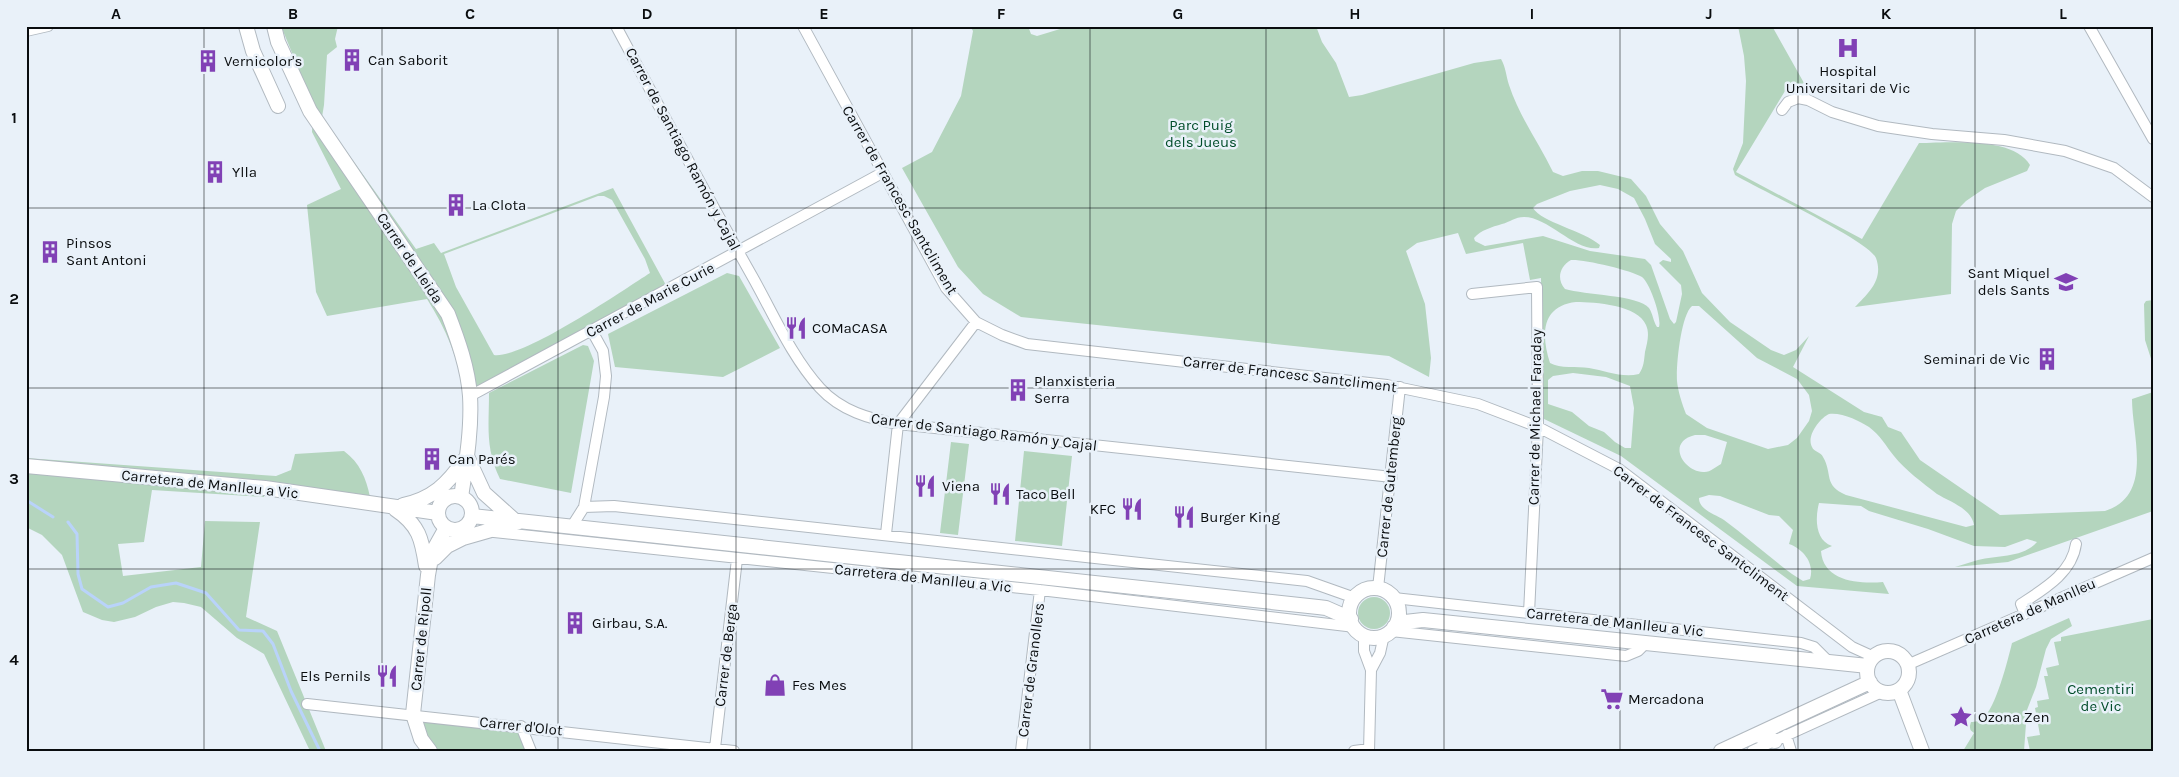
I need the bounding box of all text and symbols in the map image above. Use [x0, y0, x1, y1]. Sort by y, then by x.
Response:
text: A [111, 4, 121, 23]
text: B [288, 4, 298, 23]
text: C [465, 4, 475, 23]
text: D [642, 4, 653, 23]
text: E [819, 4, 829, 23]
text: F [997, 4, 1006, 23]
text: G [1173, 4, 1183, 23]
text: H [1349, 4, 1361, 23]
text: I [1530, 4, 1534, 23]
text: J [1705, 4, 1713, 23]
text: K [1881, 4, 1892, 23]
text: L [2059, 4, 2067, 23]
hospital icon: Hospital Universitari de Vic [1835, 35, 1861, 61]
street label: Carrer de Santiago Ramón y Cajal [622, 44, 744, 254]
building icon: Can Saborit [339, 47, 365, 73]
building icon: Vernicolor's [195, 48, 221, 74]
place label: Can Saborit [368, 51, 448, 69]
place label: Vernicolor's [224, 52, 302, 70]
place label: Hospital Universitari de Vic [1786, 62, 1910, 97]
street label: Carrer de Francesc Santcliment [838, 102, 962, 298]
text: 1 [11, 108, 17, 127]
park label: Parc Puig dels Jueus [1165, 116, 1237, 151]
building icon: Ylla [202, 159, 228, 185]
place label: Ylla [232, 163, 257, 181]
building icon: La Clota [443, 192, 469, 218]
place label: La Clota [472, 196, 526, 214]
street label: Carrer de Lleida [373, 209, 447, 307]
place label: Pinsos Sant Antoni [66, 234, 147, 269]
building icon: Pinsos Sant Antoni [37, 239, 63, 265]
street label: Carrer de Marie Curie [583, 258, 717, 342]
place label: Sant Miquel dels Sants [1967, 264, 2050, 299]
school or university icon: Sant Miquel dels Sants [2053, 269, 2079, 295]
text: 2 [9, 289, 19, 308]
restaurant icon: COMaCASA [783, 315, 809, 341]
place label: COMaCASA [812, 319, 888, 337]
street label: Carrer de Michael Faraday [1524, 329, 1546, 505]
building icon: Seminari de Vic [2034, 346, 2060, 372]
place label: Seminari de Vic [1923, 350, 2030, 368]
street label: Carrer de Francesc Santcliment [1182, 352, 1398, 396]
place label: Planxisteria Serra [1034, 372, 1115, 407]
building icon: Planxisteria Serra [1005, 377, 1031, 403]
street label: Carrer de Santiago Ramón y Cajal [870, 409, 1098, 455]
street label: Carrer de Gutemberg [1373, 415, 1405, 558]
building icon: Can Parés [419, 446, 445, 472]
place label: Can Parés [448, 450, 516, 468]
street label: Carrer de Francesc Santcliment [1610, 461, 1793, 605]
street label: Carretera de Manlleu a Vic [121, 466, 299, 502]
text: 3 [9, 469, 19, 488]
restaurant icon: Viena [912, 473, 938, 499]
place label: Viena [942, 477, 980, 495]
restaurant icon: Taco Bell [987, 481, 1013, 507]
place label: Taco Bell [1016, 485, 1075, 503]
restaurant icon: KFC [1119, 496, 1145, 522]
place label: KFC [1090, 500, 1116, 518]
restaurant icon: Burger King [1171, 504, 1197, 530]
place label: Burger King [1200, 508, 1280, 526]
street label: Carretera de Manlleu a Vic [834, 560, 1012, 596]
street label: Carretera de Manlleu [1962, 574, 2098, 648]
street label: Carrer de Ripoll [407, 586, 435, 692]
street label: Carrer de Berga [711, 602, 741, 708]
street label: Carrer de Granollers [1014, 602, 1048, 738]
street label: Carretera de Manlleu a Vic [1526, 604, 1704, 640]
building icon: Girbau, S.A. [562, 610, 588, 636]
place label: Girbau, S.A. [592, 614, 668, 632]
text: 4 [9, 650, 19, 669]
restaurant icon: Els Pernils [374, 663, 400, 689]
place label: Els Pernils [300, 667, 371, 685]
shop icon: Fes Mes [762, 672, 788, 698]
place label: Fes Mes [792, 676, 847, 694]
park label: Cementiri de Vic [2067, 680, 2135, 715]
supermarket icon: Mercadona [1599, 686, 1625, 712]
place label: Mercadona [1628, 690, 1704, 708]
place icon: Ozona Zen [1948, 704, 1974, 730]
place label: Ozona Zen [1978, 708, 2050, 726]
street label: Carrer d'Olot [478, 713, 564, 739]

